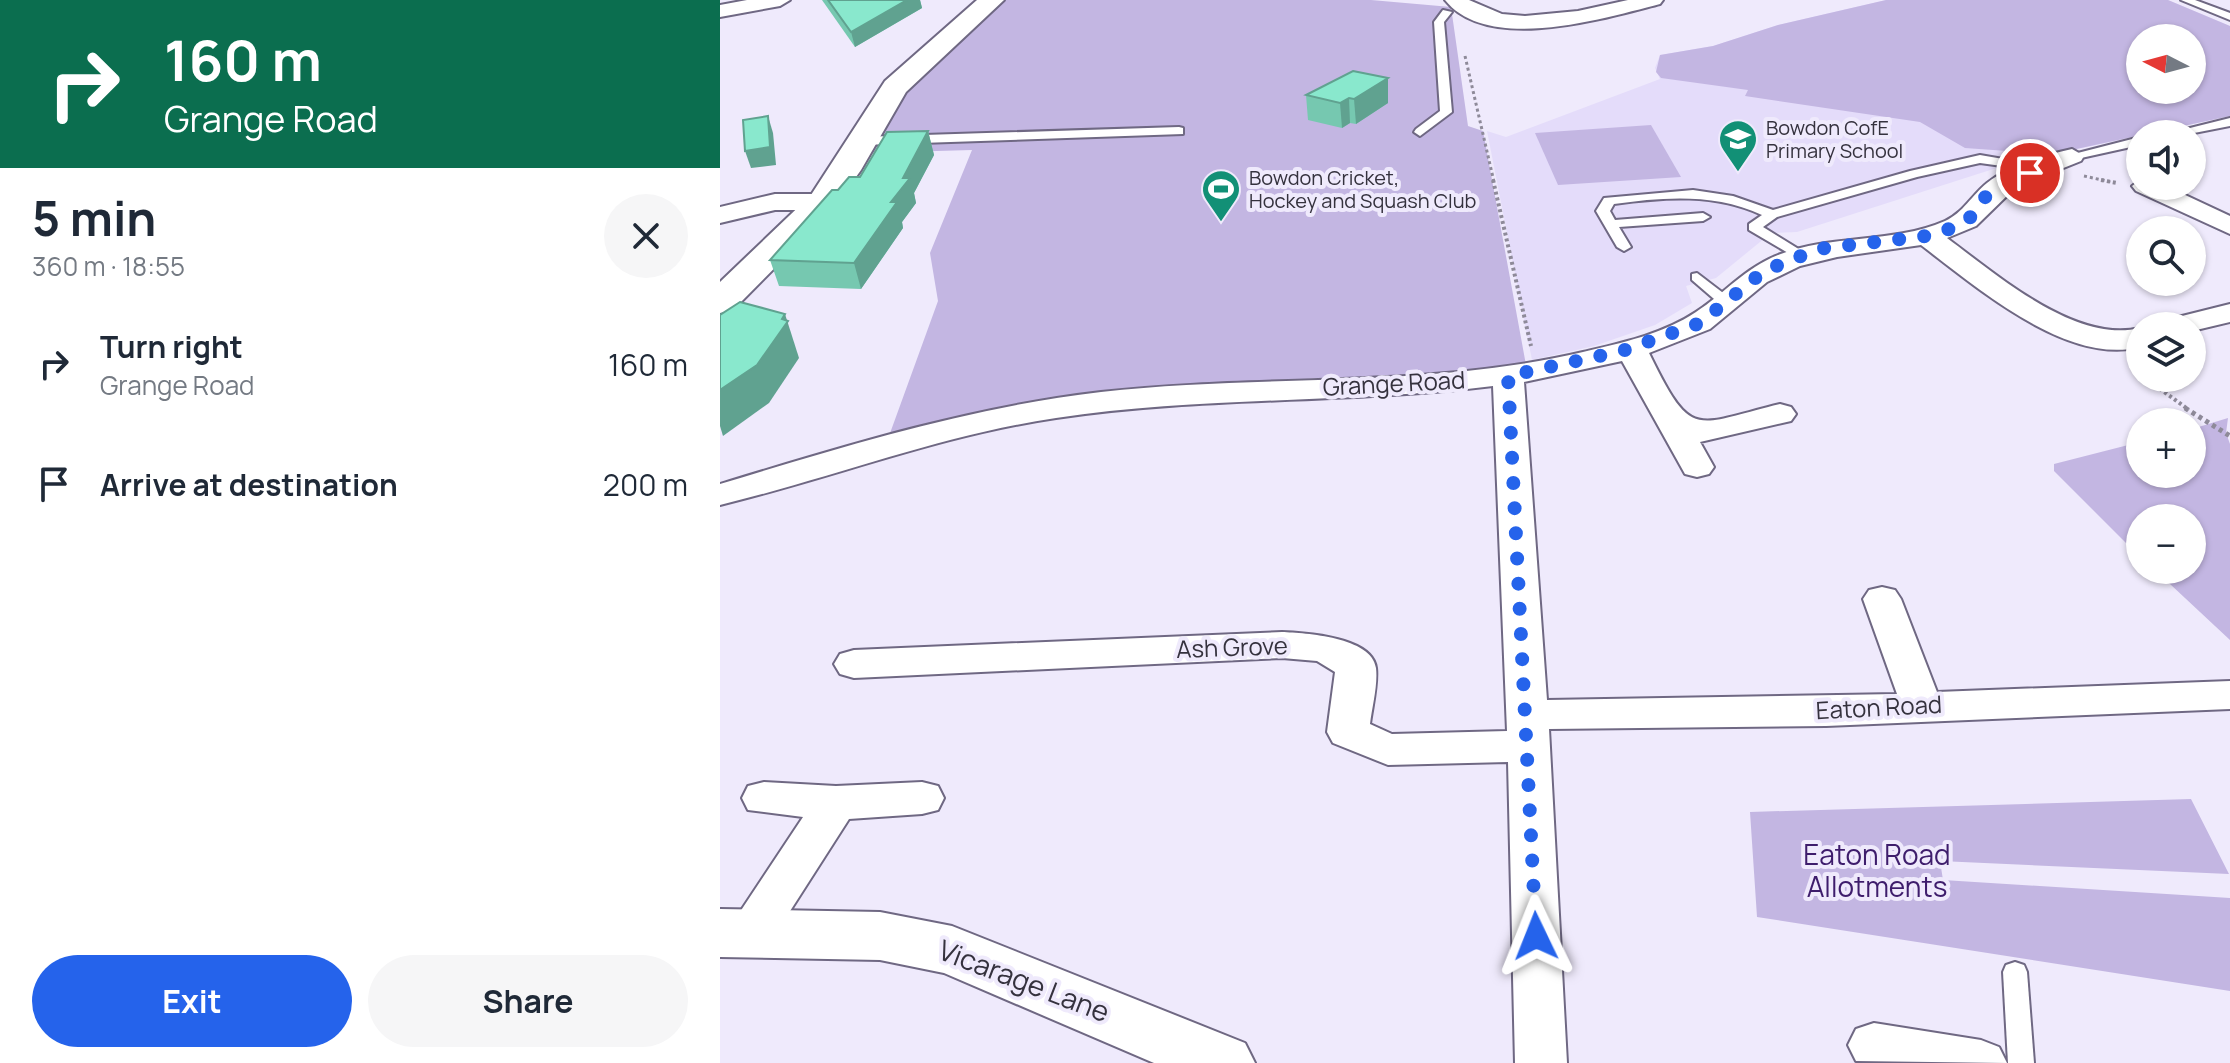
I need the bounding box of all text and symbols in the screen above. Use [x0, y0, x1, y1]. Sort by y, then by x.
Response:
text: 160 m [164, 21, 322, 98]
north arrow [2126, 24, 2206, 104]
map controls [2126, 24, 2206, 584]
icon: right [32, 32, 136, 136]
text: Grange Road [164, 94, 378, 143]
place label: Bowdon CofE Primary School [1766, 114, 1903, 164]
school or university icon: Bowdon CofE Primary School [1717, 118, 1759, 173]
button: sound [2126, 120, 2206, 200]
pin [1996, 139, 2064, 207]
icon: arrive [2008, 151, 2052, 195]
place label: Bowdon Cricket, Hockey and Squash Club [1249, 164, 1477, 214]
sports icon: Bowdon Cricket, Hockey and Squash Club [1200, 168, 1242, 223]
text: 5 min [32, 185, 156, 250]
button: close [604, 194, 688, 278]
button: search [2126, 216, 2206, 296]
text: 360 m · 18:55 [32, 248, 185, 284]
button: layers [2126, 312, 2206, 392]
text: Turn right [100, 326, 243, 367]
icon: right [32, 342, 76, 386]
text: 160 m [608, 344, 688, 385]
street label: Grange Road [1322, 362, 1466, 403]
text: Grange Road [100, 367, 254, 403]
button: + [2126, 408, 2206, 488]
icon: arrive [32, 462, 76, 506]
text: Arrive at destination [100, 464, 398, 505]
text: 200 m [603, 464, 688, 505]
button: − [2126, 504, 2206, 584]
street label: Ash Grove [1176, 628, 1288, 665]
street label: Eaton Road [1815, 687, 1943, 726]
park label: Eaton Road Allotments [1803, 835, 1951, 905]
position arrow [1494, 894, 1578, 978]
street label: Vicarage Lane [933, 930, 1115, 1030]
button: Exit [32, 955, 352, 1047]
button: Share [368, 955, 688, 1047]

